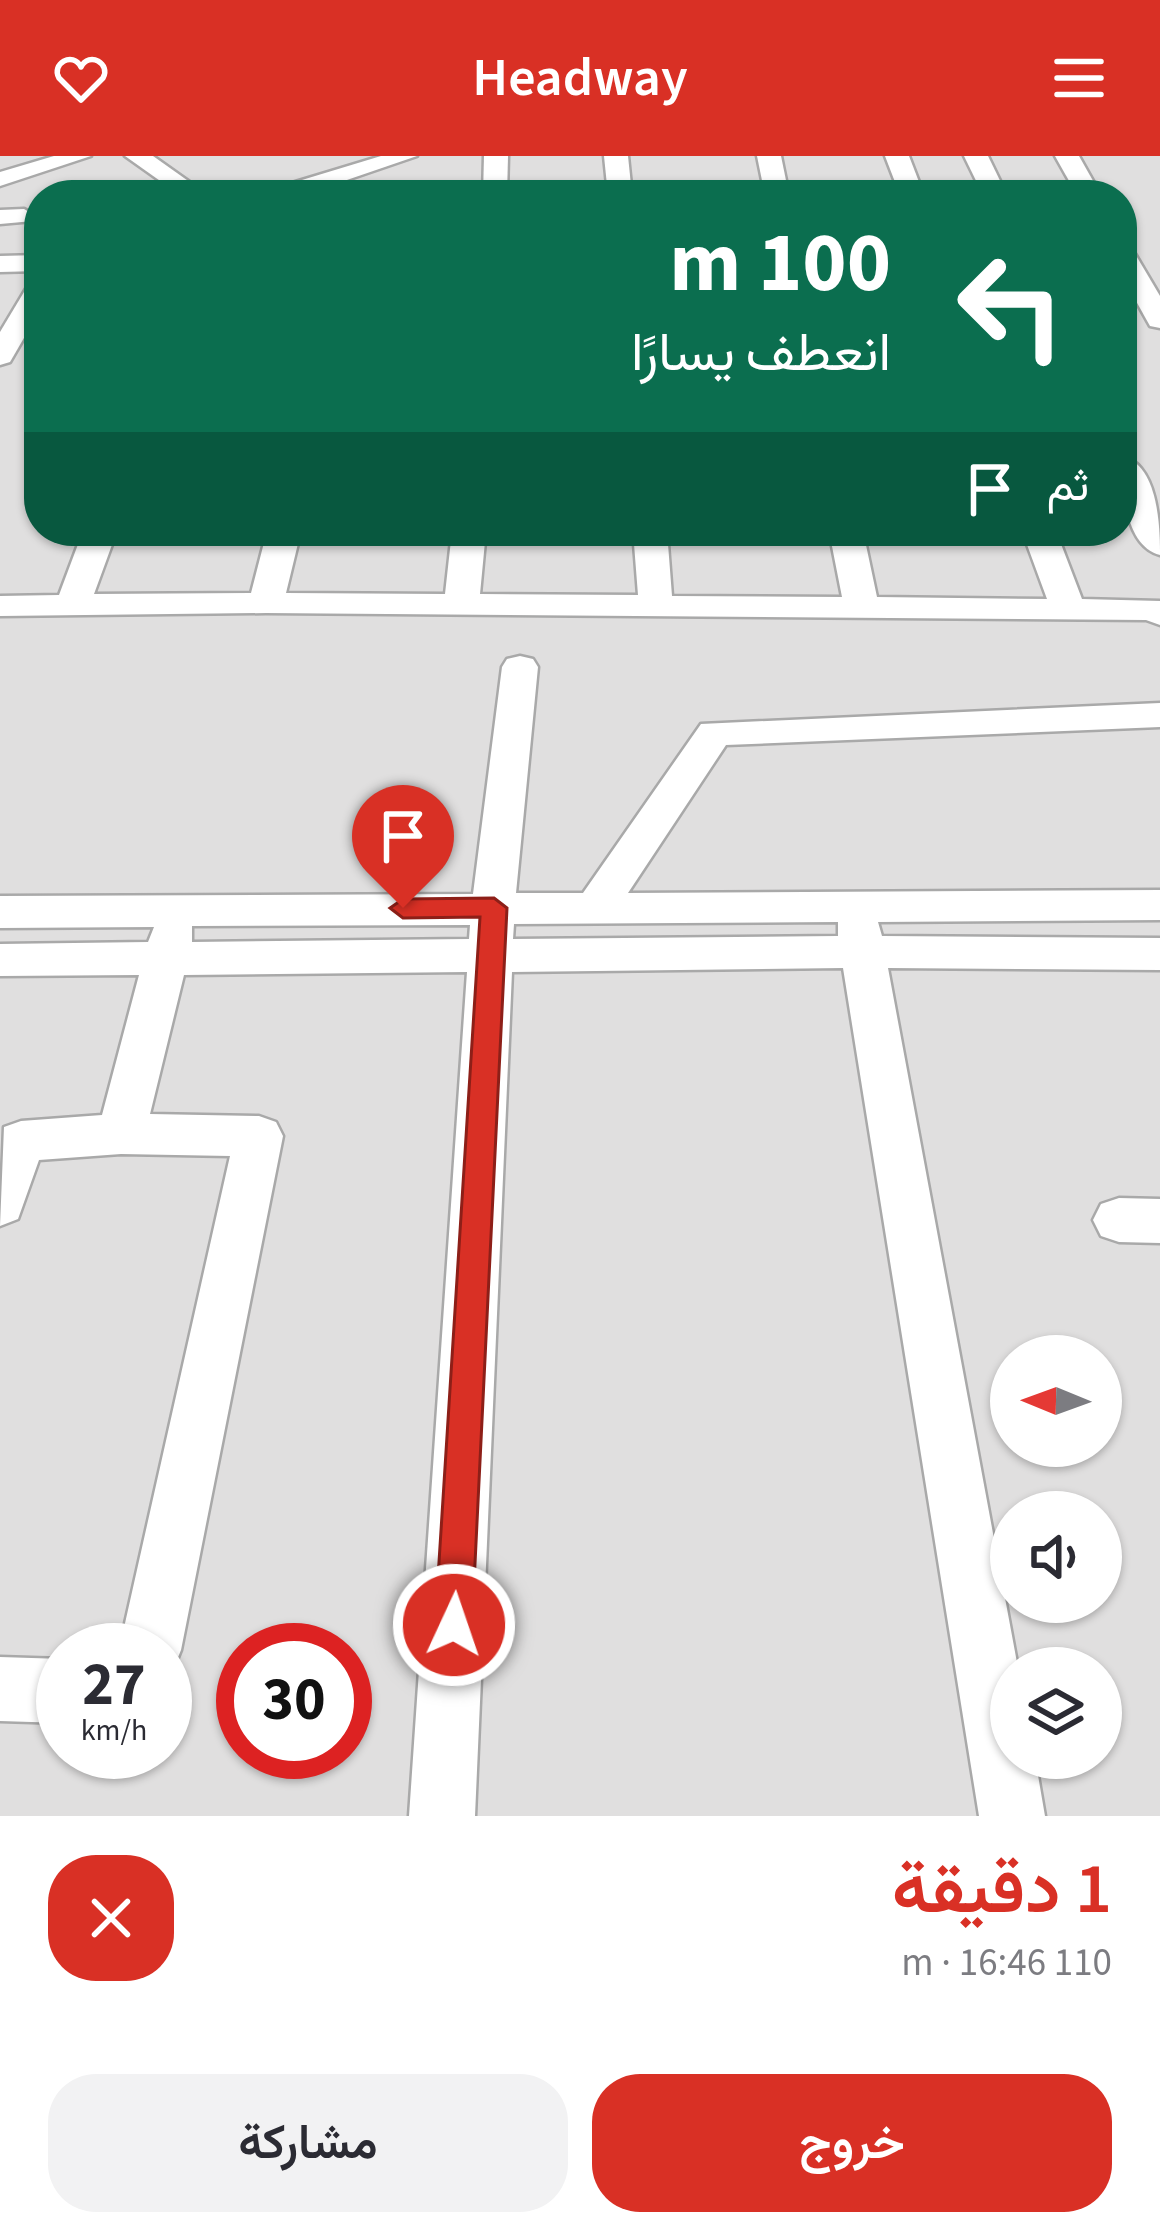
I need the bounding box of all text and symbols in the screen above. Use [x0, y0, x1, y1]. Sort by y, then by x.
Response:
text: Headway [472, 40, 688, 117]
icon: heart [48, 45, 114, 111]
icon: menu [1046, 45, 1112, 111]
text: 100 m [669, 204, 891, 324]
icon: left [933, 228, 1089, 384]
text: انعطف يسارًا [631, 315, 891, 392]
text: ثم [1047, 454, 1089, 518]
icon: arrive [957, 456, 1023, 522]
pin [352, 785, 454, 908]
icon: arrive [370, 803, 436, 869]
north arrow [990, 1335, 1122, 1467]
map controls [990, 1335, 1122, 1779]
button: sound [990, 1491, 1122, 1623]
position arrow [391, 1562, 517, 1688]
speed limit sign: 30 [216, 1623, 372, 1779]
text: 27 [82, 1643, 146, 1728]
button: layers [990, 1647, 1122, 1779]
text: km/h [81, 1709, 147, 1752]
text: 1 دقيقة [892, 1838, 1112, 1941]
button: close [48, 1855, 174, 1981]
text: 110 m · 16:46 [901, 1935, 1112, 1991]
button: مشاركة [48, 2074, 568, 2212]
button: خروج [592, 2074, 1112, 2212]

